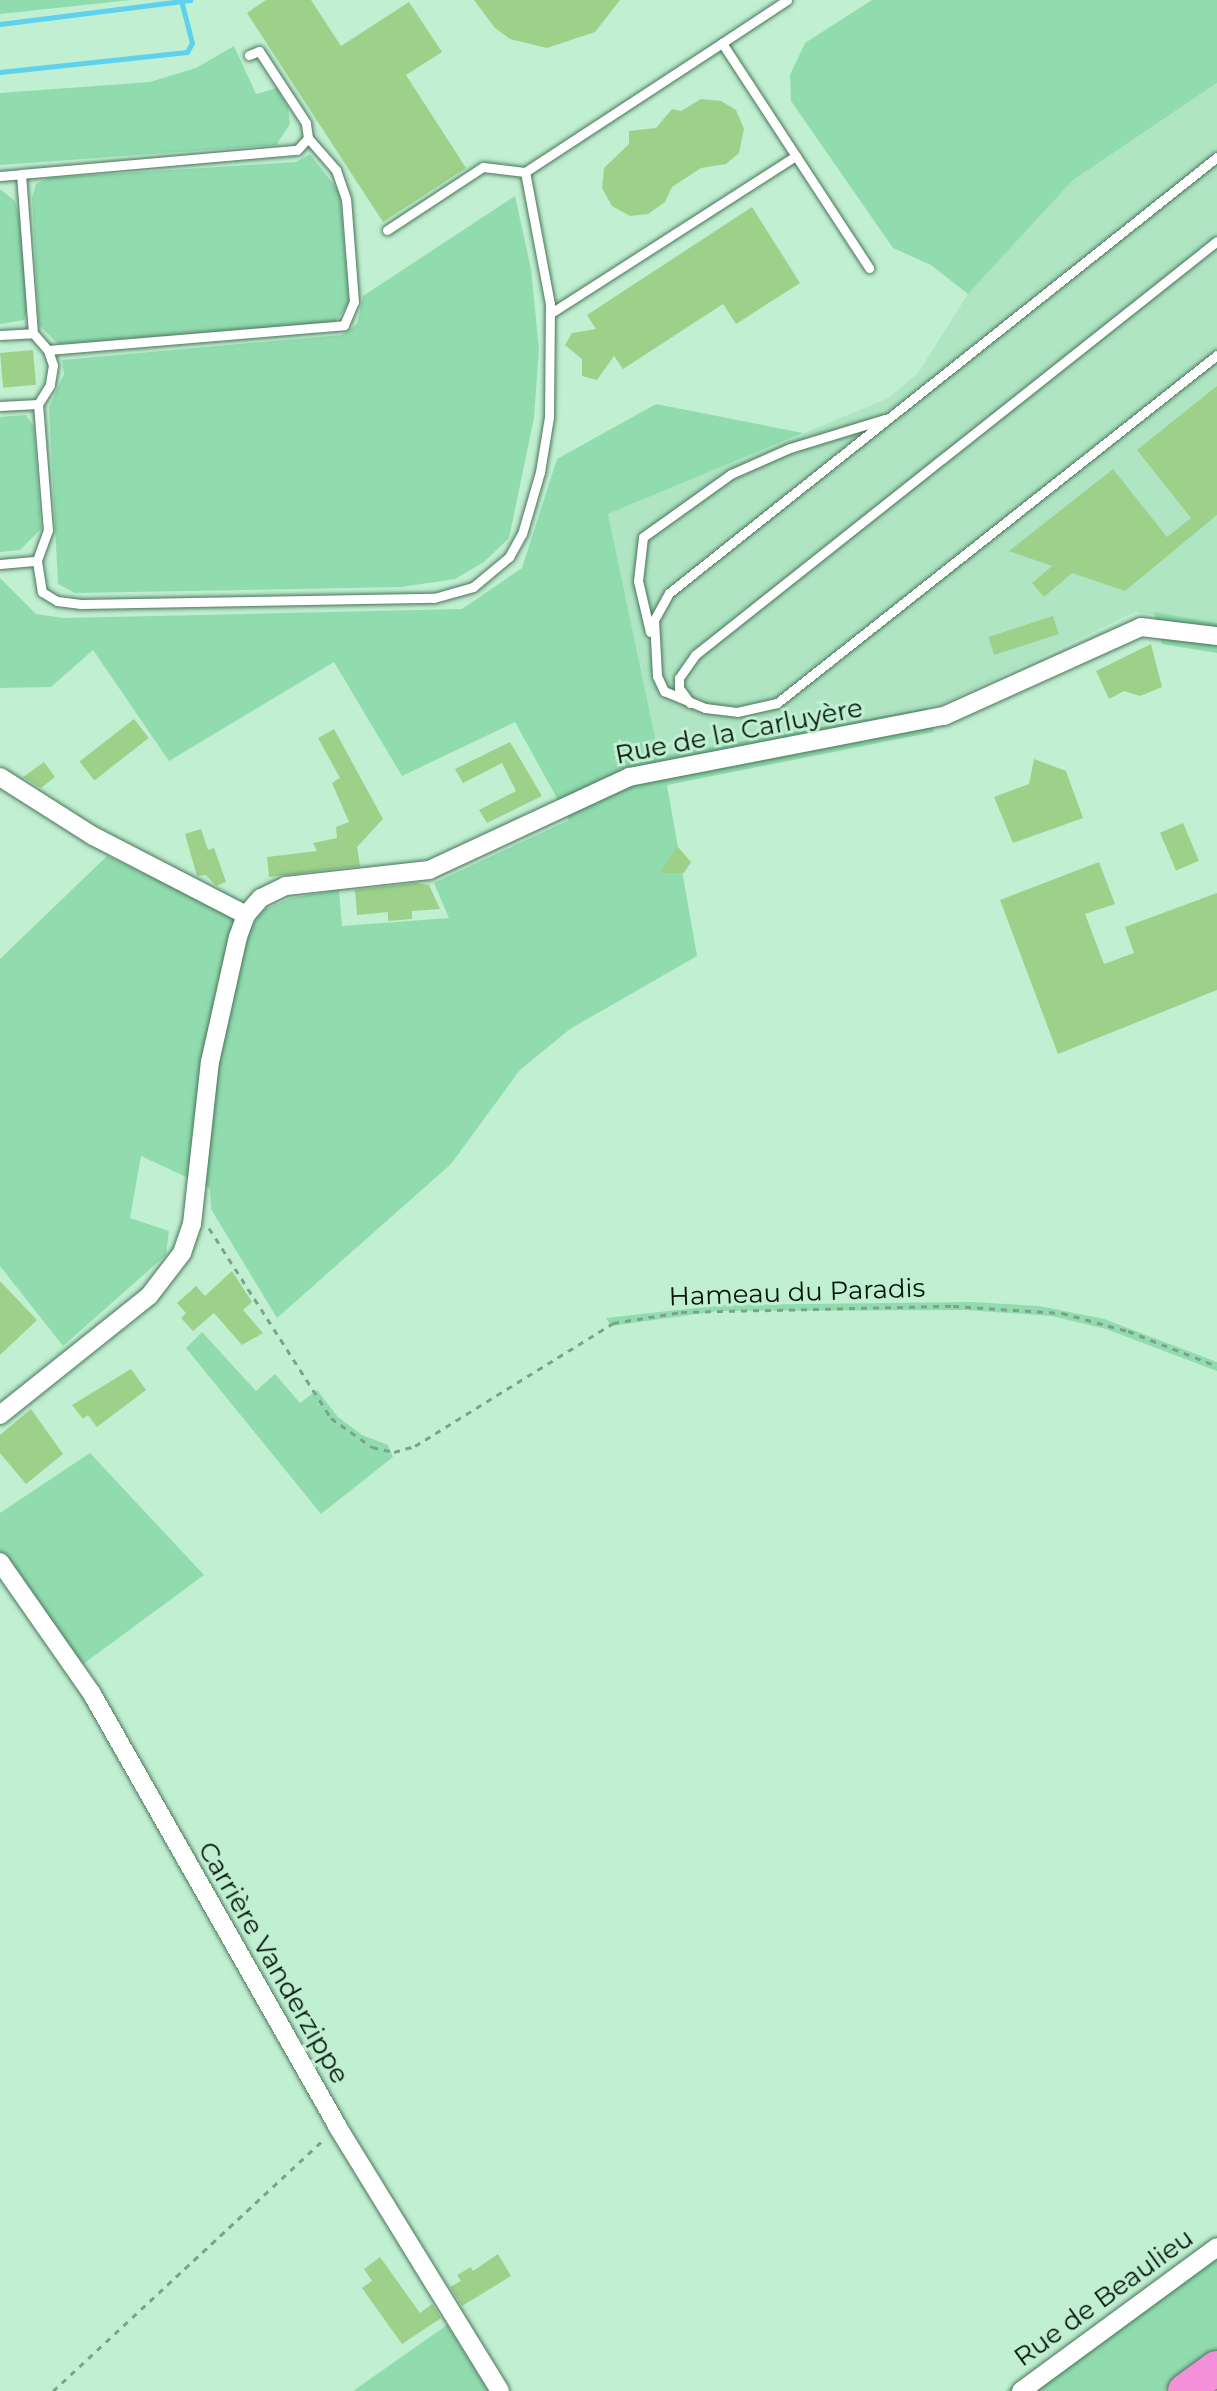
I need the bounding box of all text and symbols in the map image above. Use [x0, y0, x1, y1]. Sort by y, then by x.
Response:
street label: Rue de la Carluyère [613, 693, 865, 771]
street label: Hameau du Paradis [668, 1273, 926, 1313]
street label: Carrière Vanderzippe [191, 1837, 355, 2089]
street label: Rue de Beaulieu [1008, 2223, 1200, 2373]

